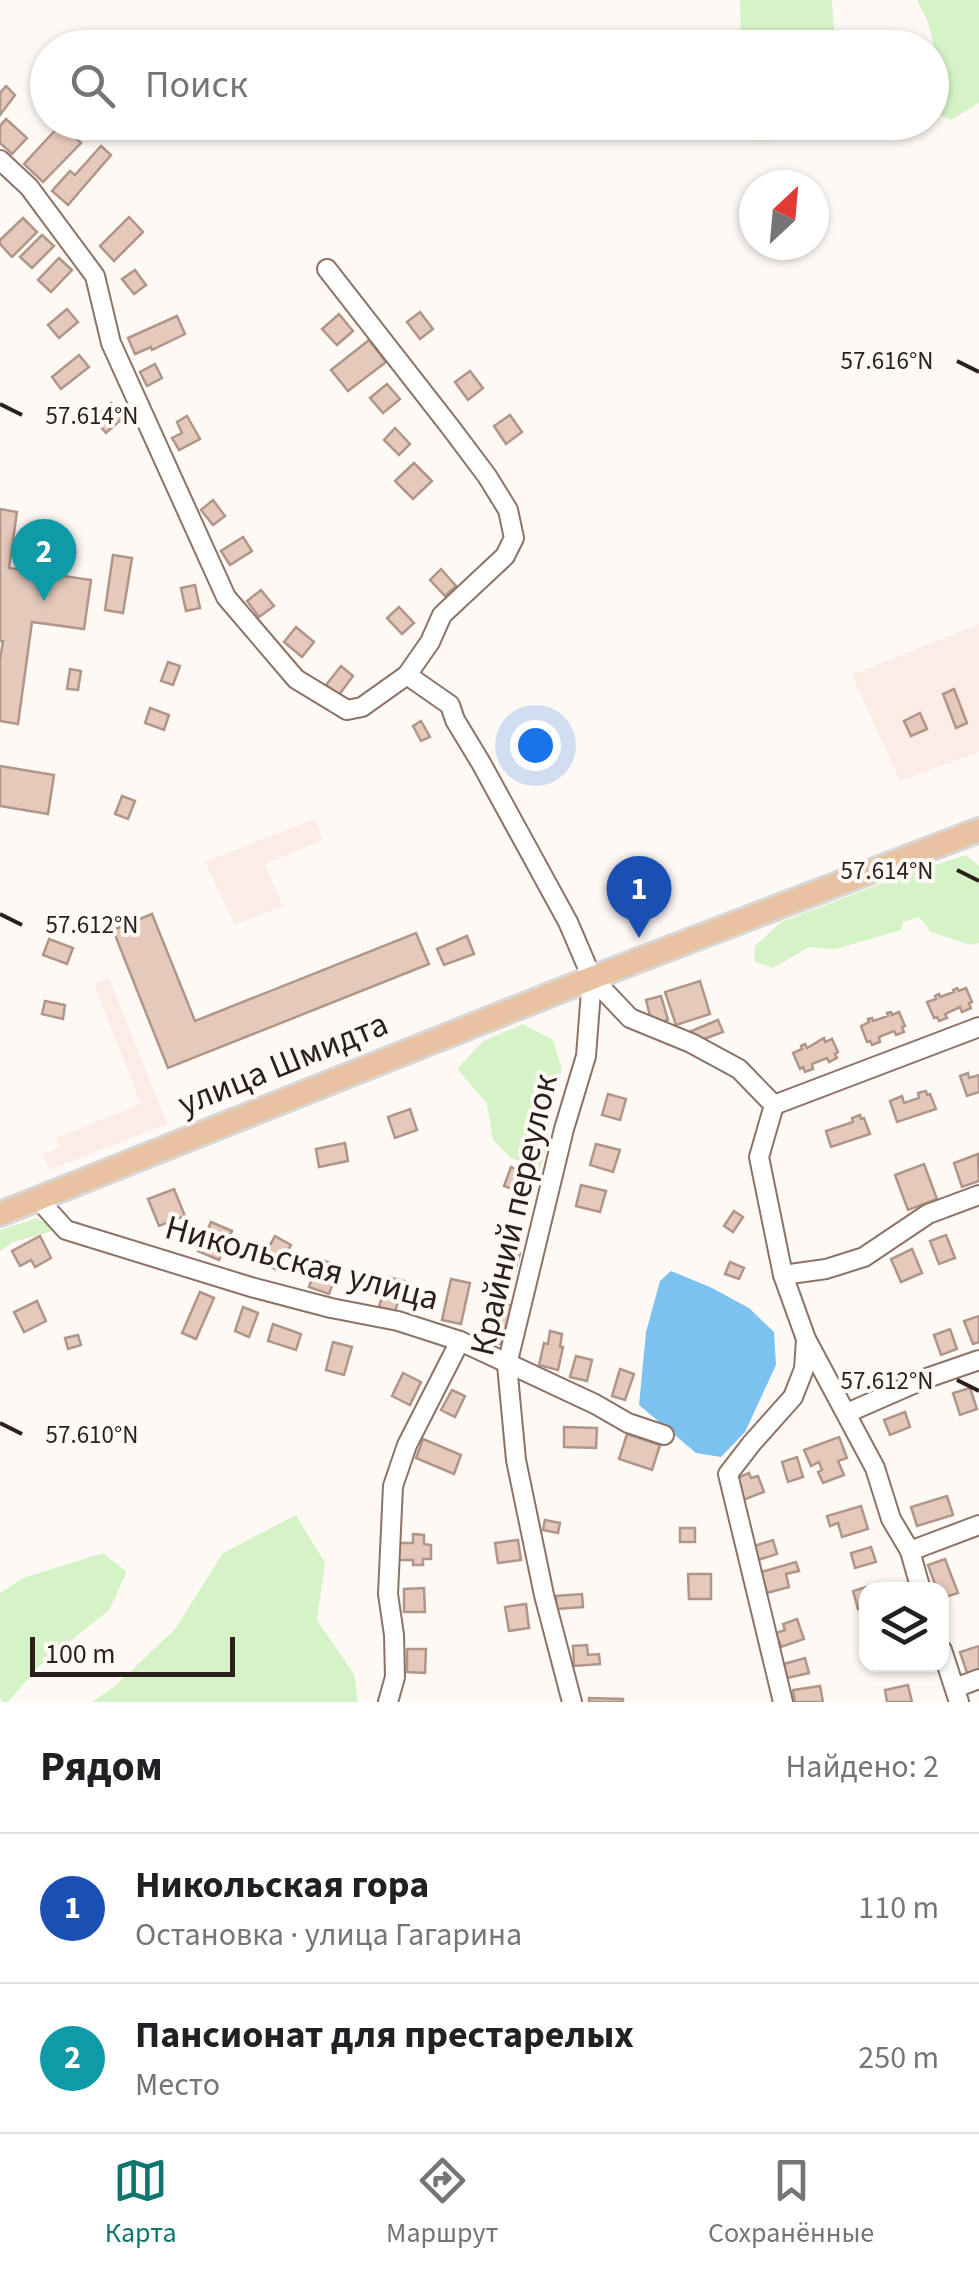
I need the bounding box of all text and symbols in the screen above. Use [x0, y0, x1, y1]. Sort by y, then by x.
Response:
search box [30, 30, 949, 140]
icon: search [65, 58, 120, 113]
text: Поиск [145, 58, 248, 112]
north arrow [739, 170, 829, 260]
text: 57.616°N [841, 343, 933, 379]
text: 57.614°N [46, 398, 138, 434]
pin: 2 [12, 518, 76, 601]
your location [510, 720, 561, 771]
text: 57.614°N [841, 853, 933, 889]
pin: 1 [606, 856, 672, 938]
text: 57.612°N [46, 907, 138, 943]
street label: улица Шмидта [170, 999, 396, 1129]
street label: Крайний переулок [457, 1069, 571, 1361]
street label: Никольская улица [160, 1202, 444, 1324]
text: 57.612°N [841, 1363, 933, 1399]
text: 57.610°N [46, 1417, 138, 1453]
map controls [859, 1582, 949, 1672]
button: layers [859, 1582, 949, 1672]
scale bar [30, 1632, 235, 1676]
text: 100 m [45, 1634, 116, 1674]
text: Рядом [40, 1737, 163, 1797]
text: Найдено: 2 [785, 1744, 939, 1790]
text: Никольская гора [135, 1858, 429, 1912]
text: 1 [64, 1885, 81, 1931]
text: 110 m [858, 1885, 939, 1931]
text: Остановка · улица Гагарина [135, 1912, 522, 1958]
text: Пансионат для престарелых [135, 2008, 634, 2062]
text: 2 [64, 2035, 81, 2081]
text: 250 m [858, 2035, 939, 2081]
text: Место [135, 2062, 220, 2108]
tab: Карта [105, 2153, 177, 2253]
tab: Маршрут [386, 2153, 498, 2253]
tab: Сохранённые [708, 2153, 874, 2253]

